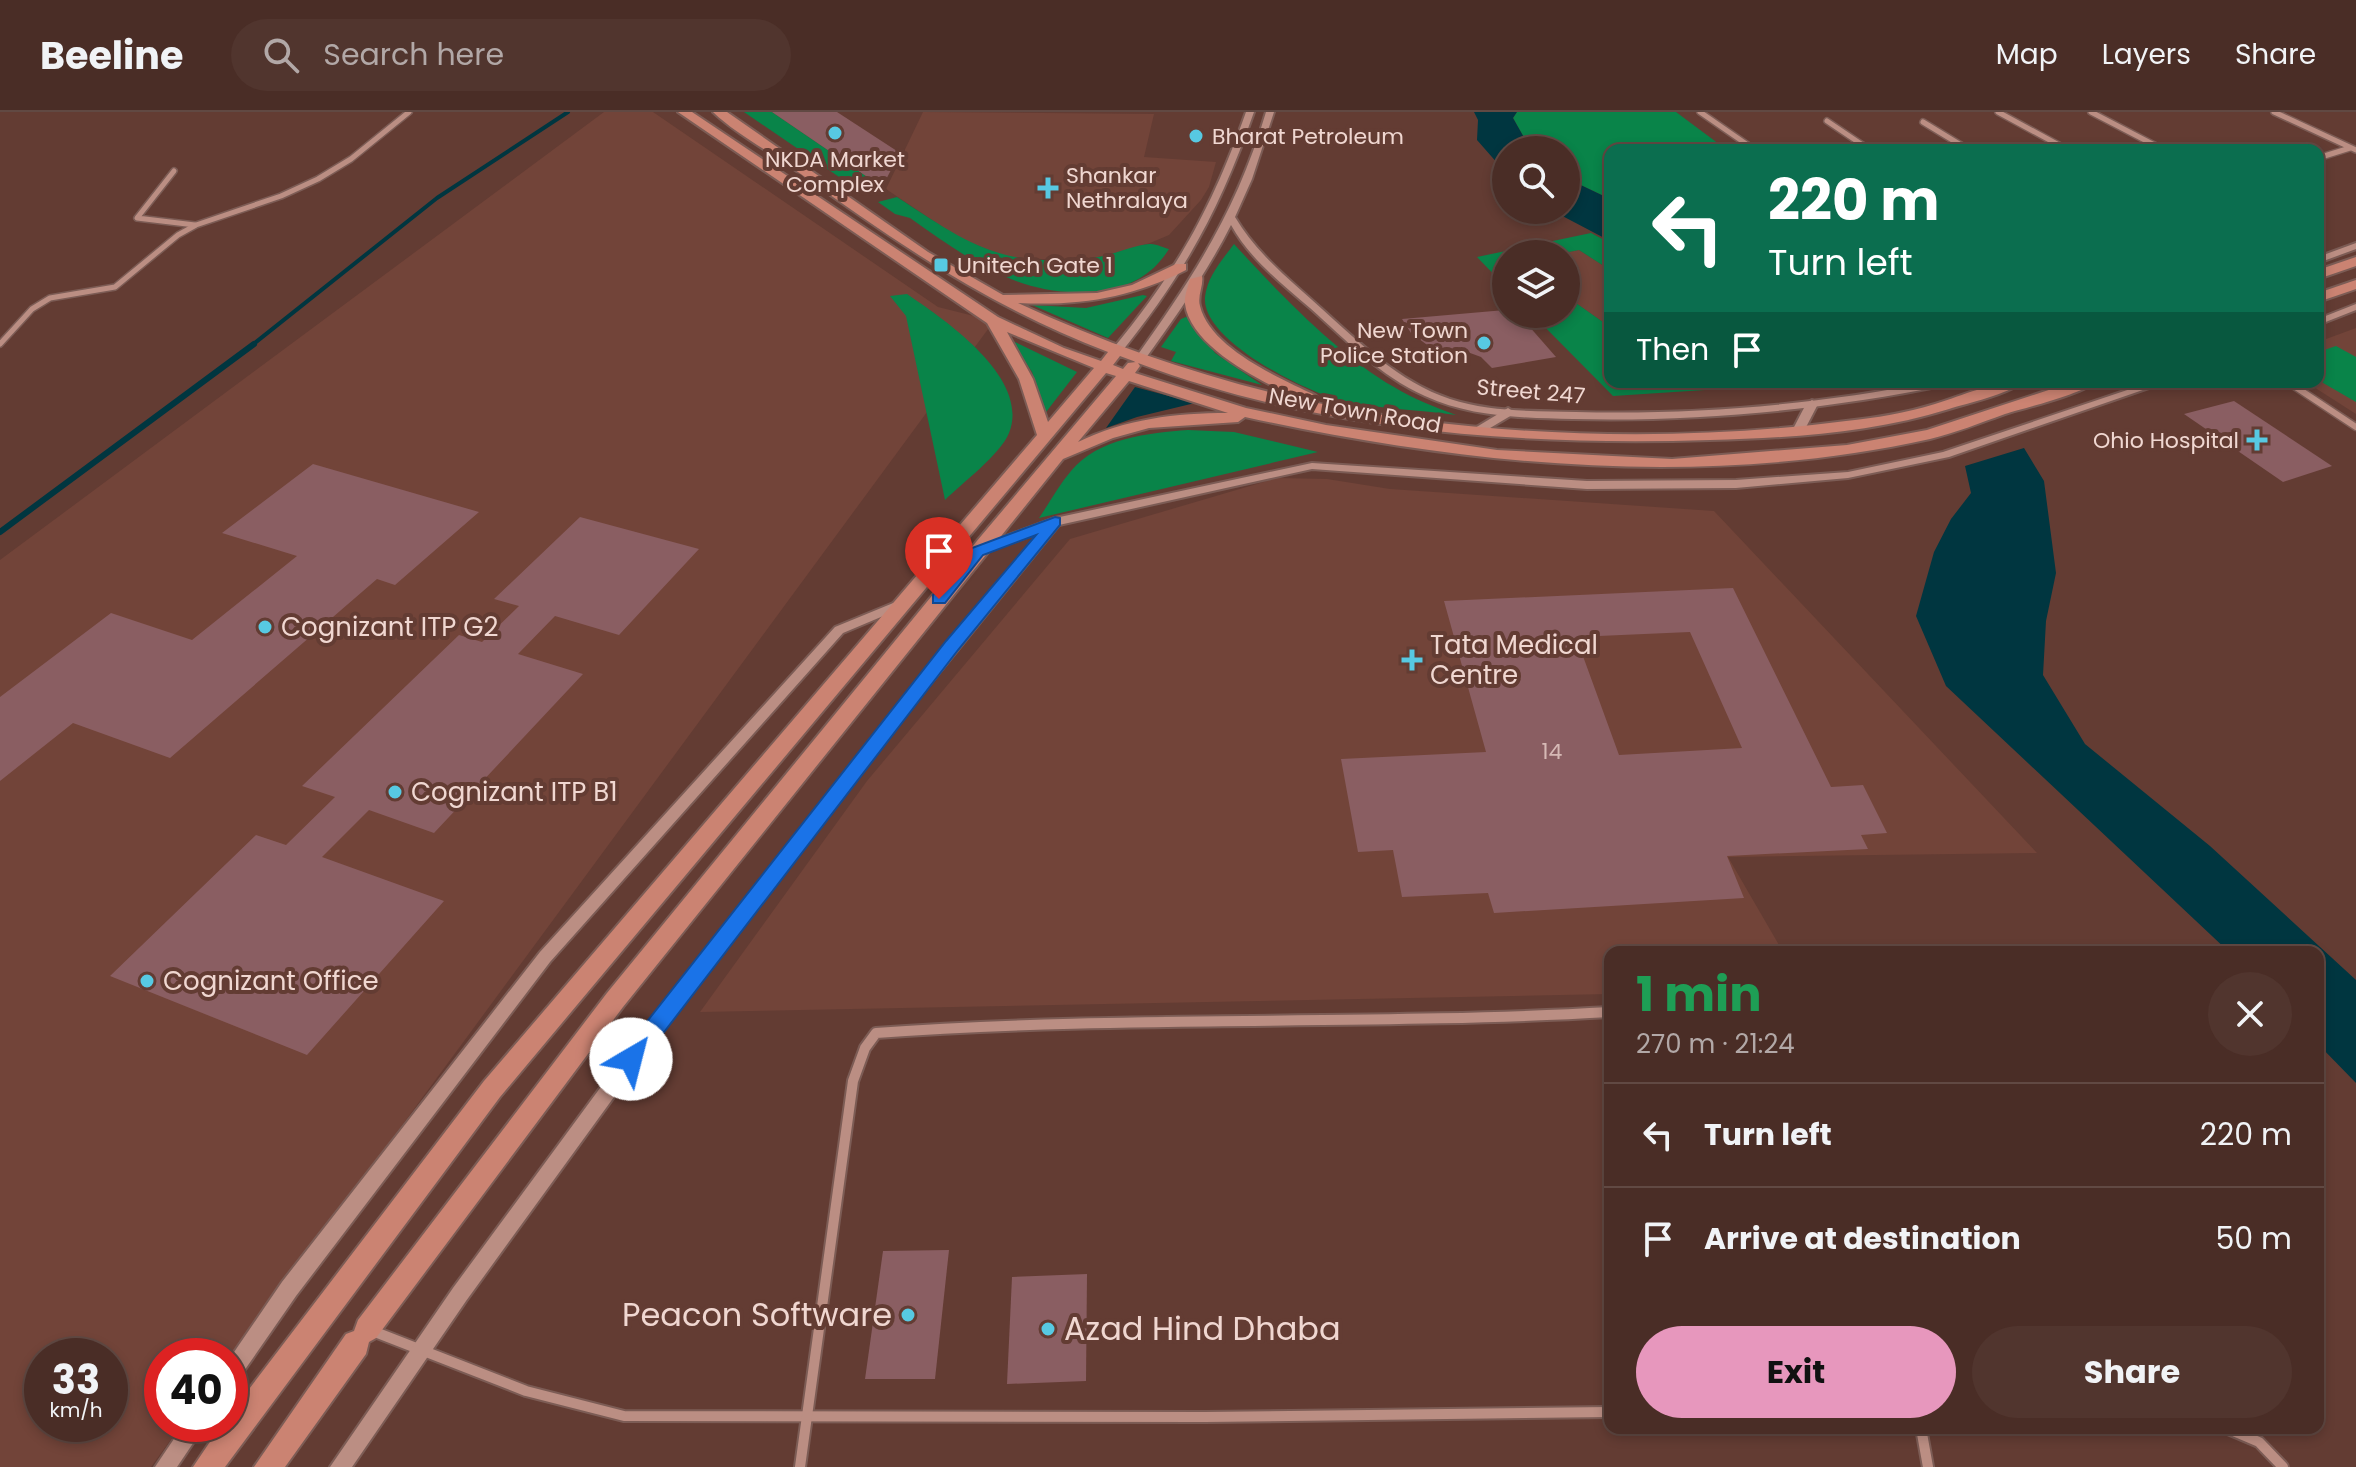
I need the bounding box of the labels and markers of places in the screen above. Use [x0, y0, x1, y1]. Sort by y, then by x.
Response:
place label: Bharat Petroleum [1212, 121, 1404, 152]
marker: NKDA Market Complex [826, 124, 844, 142]
marker: Bharat Petroleum [1187, 127, 1205, 145]
place label: NKDA Market Complex [765, 144, 905, 200]
place label: Shankar Nethralaya [1066, 160, 1188, 216]
marker: Shankar Nethralaya [1037, 177, 1059, 199]
place label: Unitech Gate 1 [957, 250, 1113, 281]
marker: Unitech Gate 1 [932, 256, 950, 274]
place label: New Town Police Station [1320, 315, 1468, 371]
marker: New Town Police Station [1475, 334, 1493, 352]
place label: Ohio Hospital [2093, 425, 2239, 456]
marker: Ohio Hospital [2246, 429, 2268, 451]
pin [905, 517, 973, 599]
place label: Cognizant ITP G2 [281, 609, 498, 645]
marker: Cognizant ITP G2 [256, 618, 274, 636]
place label: Tata Medical Centre [1430, 627, 1598, 693]
marker: Tata Medical Centre [1401, 649, 1423, 671]
place label: Cognizant ITP B1 [411, 774, 618, 810]
marker: Cognizant ITP B1 [386, 783, 404, 801]
place label: Cognizant Office [163, 963, 379, 999]
marker: Cognizant Office [138, 972, 156, 990]
place label: Peacon Software [622, 1292, 892, 1337]
marker: Peacon Software [899, 1306, 917, 1324]
place label: Azad Hind Dhaba [1064, 1306, 1341, 1351]
marker: Azad Hind Dhaba [1039, 1320, 1057, 1338]

